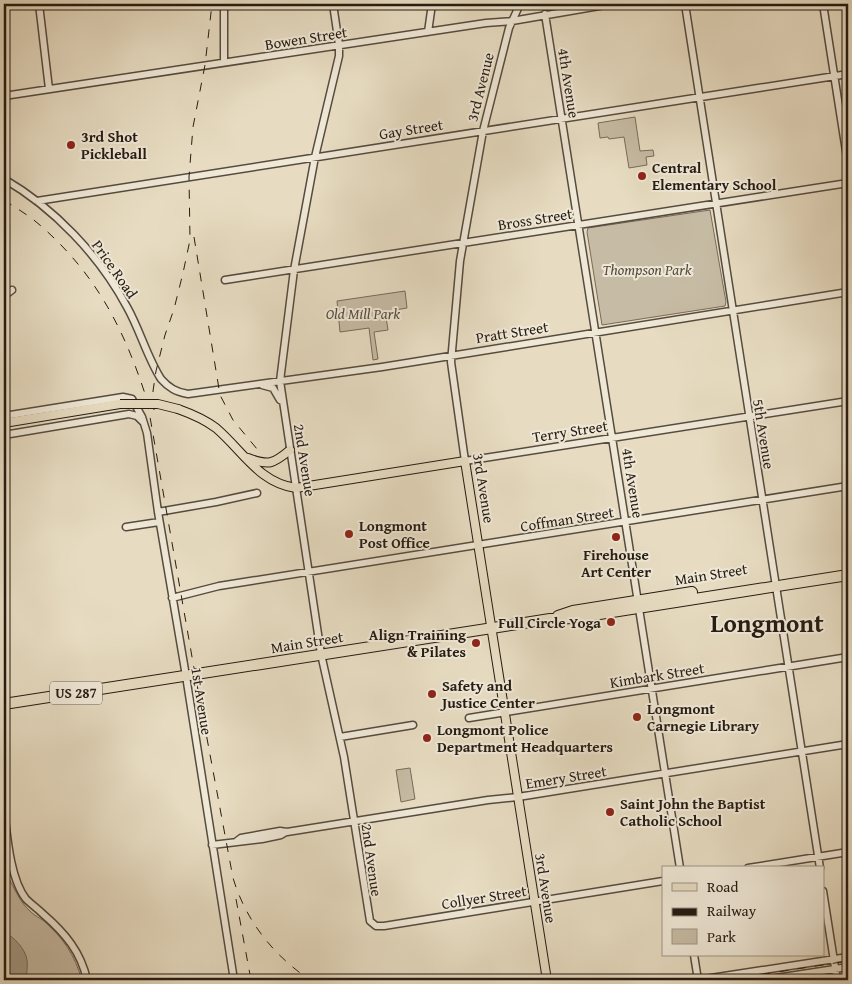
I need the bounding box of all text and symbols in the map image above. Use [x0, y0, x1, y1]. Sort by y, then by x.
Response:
street label: Bowen Street [263, 21, 349, 55]
street label: 4th Avenue [553, 47, 585, 119]
street label: 3rd Avenue [461, 50, 499, 124]
street label: Gay Street [377, 113, 445, 144]
place label: 3rd Shot Pickleball [81, 126, 147, 164]
marker: 3rd Shot Pickleball [65, 139, 77, 151]
place label: Central Elementary School [652, 157, 777, 195]
marker: Central Elementary School [636, 170, 648, 182]
street label: Bross Street [496, 203, 575, 235]
street label: Price Road [87, 236, 143, 302]
park label: Thompson Park [602, 259, 692, 280]
park label: Old Mill Park [326, 303, 400, 324]
street label: Pratt Street [474, 316, 550, 348]
street label: 5th Avenue [748, 398, 780, 470]
street label: Terry Street [531, 415, 610, 447]
street label: 2nd Avenue [289, 422, 321, 498]
street label: 4th Avenue [617, 447, 649, 519]
street label: 3rd Avenue [468, 451, 500, 525]
street label: Coffman Street [519, 501, 616, 537]
place label: Longmont Post Office [359, 515, 430, 553]
marker: Longmont Post Office [343, 528, 355, 540]
marker: Firehouse Art Center [610, 531, 622, 543]
place label: Firehouse Art Center [581, 544, 651, 582]
street label: Main Street [673, 558, 750, 590]
district label: Longmont [710, 605, 824, 641]
place label: Full Circle Yoga [498, 612, 601, 633]
marker: Full Circle Yoga [605, 616, 617, 628]
place label: Align Training & Pilates [369, 624, 466, 662]
street label: Main Street [269, 626, 346, 658]
marker: Align Training & Pilates [470, 637, 482, 649]
street label: Kimbark Street [608, 657, 706, 693]
street label: 1st Avenue [186, 666, 218, 736]
place label: Safety and Justice Center [439, 675, 535, 713]
road number: US 287 [50, 681, 102, 704]
marker: Safety and Justice Center [426, 688, 438, 700]
place label: Longmont Carnegie Library [647, 698, 760, 736]
marker: Longmont Carnegie Library [631, 711, 643, 723]
place label: Longmont Police Department Headquarters [437, 719, 613, 757]
marker: Longmont Police Department Headquarters [421, 732, 433, 744]
street label: Emery Street [524, 760, 609, 794]
place label: Saint John the Baptist Catholic School [620, 793, 766, 831]
marker: Saint John the Baptist Catholic School [604, 806, 616, 818]
street label: 2nd Avenue [357, 822, 387, 898]
street label: 3rd Avenue [530, 851, 562, 925]
legend [662, 866, 824, 956]
text: Road [707, 876, 738, 897]
street label: Collyer Street [440, 880, 529, 914]
text: Railway [707, 900, 757, 921]
text: Park [707, 926, 736, 947]

